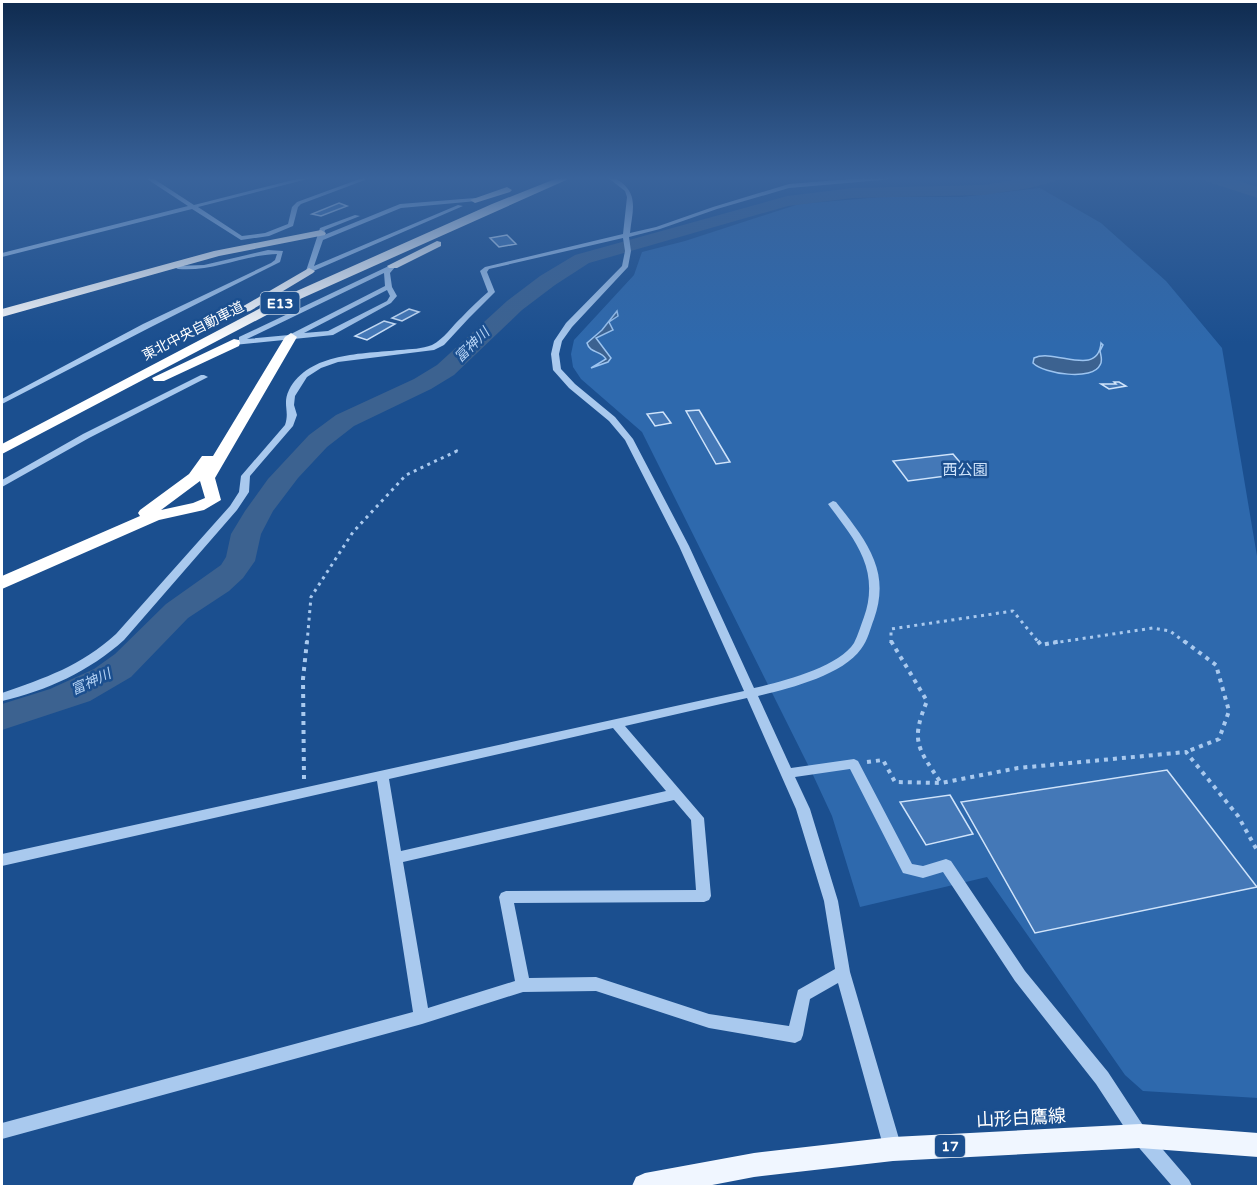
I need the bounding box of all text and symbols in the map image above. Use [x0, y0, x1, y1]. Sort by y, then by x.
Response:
road number: E13 [260, 292, 300, 314]
street label: 東北中央自動車道 [139, 298, 247, 364]
water label: 富神川 [451, 323, 494, 366]
park label: 西公園 [942, 461, 988, 479]
water label: 富神川 [68, 665, 115, 699]
street label: 山形白鷹線 [975, 1105, 1067, 1131]
road number: 17 [935, 1135, 965, 1157]

